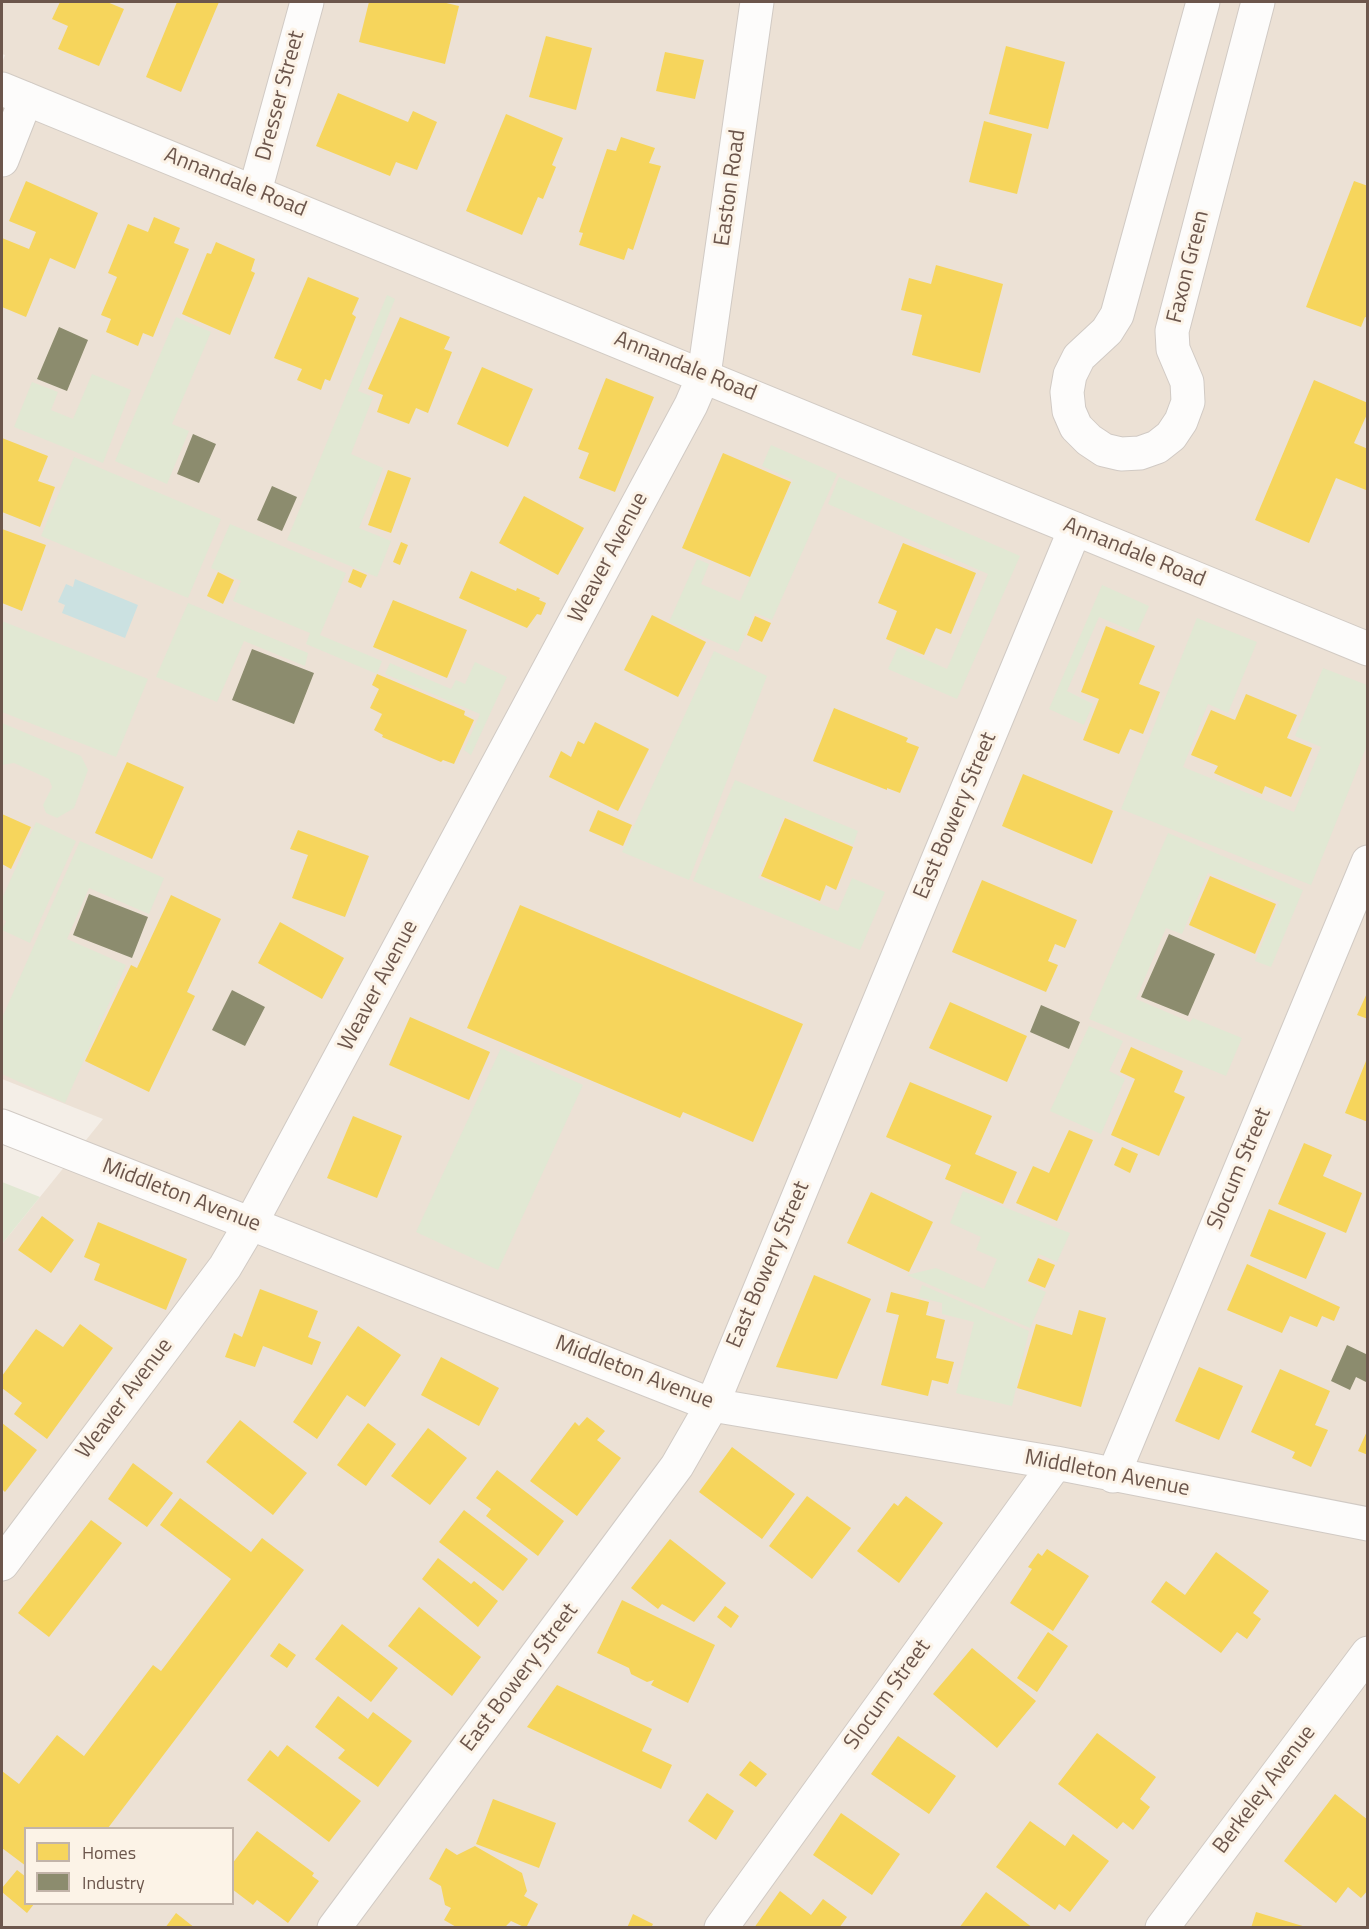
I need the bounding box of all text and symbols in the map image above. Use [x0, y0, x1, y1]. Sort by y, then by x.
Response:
street label: Dresser Street [251, 28, 311, 164]
street label: Easton Road [710, 128, 752, 248]
street label: Annandale Road [160, 142, 310, 224]
street label: Faxon Green [1162, 208, 1216, 326]
street label: Annandale Road [610, 326, 760, 408]
street label: Weaver Avenue [564, 488, 654, 628]
street label: Annandale Road [1059, 512, 1209, 594]
street label: East Bowery Street [909, 729, 1003, 903]
street label: Weaver Avenue [334, 916, 424, 1056]
street label: Slocum Street [1202, 1104, 1278, 1234]
street label: Middleton Avenue [98, 1154, 264, 1238]
street label: East Bowery Street [722, 1178, 816, 1352]
street label: Middleton Avenue [551, 1331, 717, 1415]
street label: Weaver Avenue [71, 1334, 179, 1464]
street label: Middleton Avenue [1022, 1445, 1192, 1503]
street label: East Bowery Street [456, 1599, 584, 1757]
street label: Slocum Street [839, 1635, 937, 1755]
street label: Berkeley Avenue [1208, 1721, 1322, 1859]
legend [24, 1827, 234, 1905]
text: Homes [82, 1839, 136, 1866]
text: Industry [82, 1869, 145, 1896]

